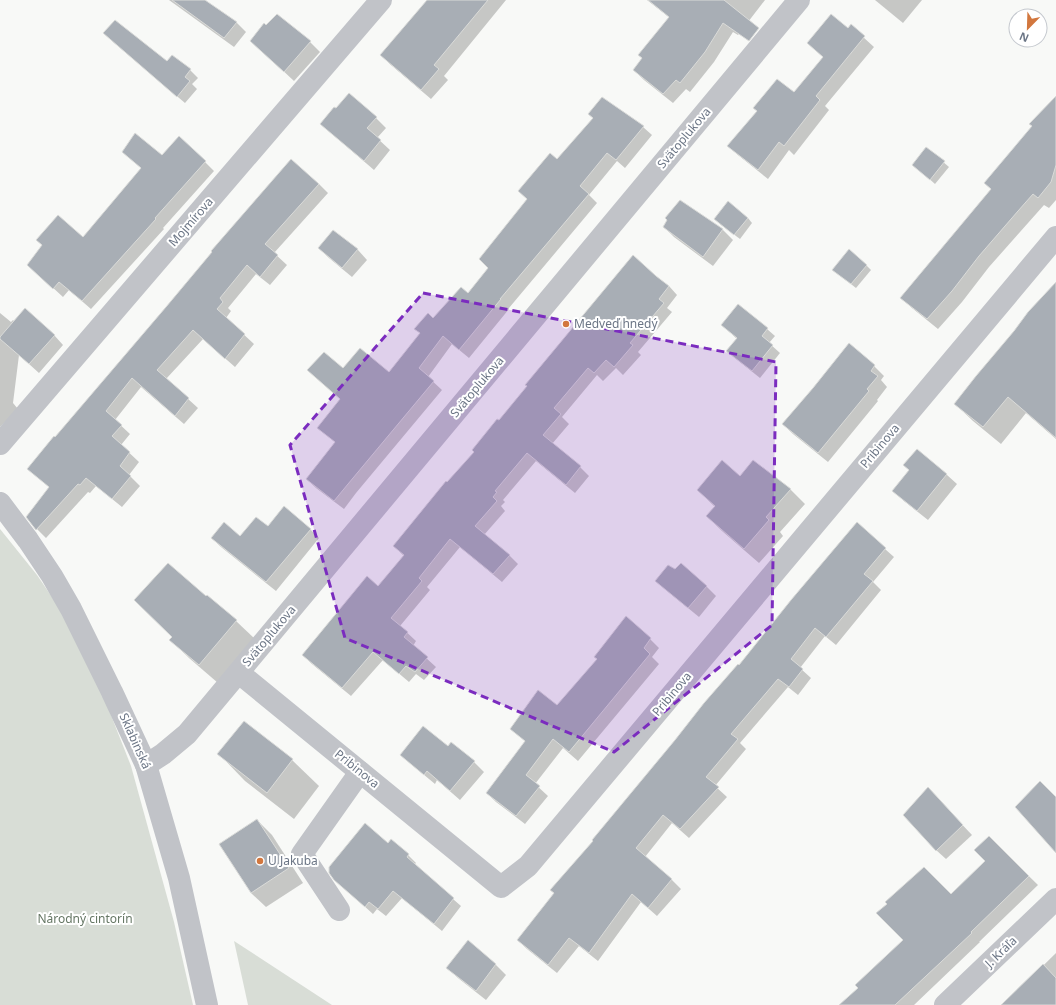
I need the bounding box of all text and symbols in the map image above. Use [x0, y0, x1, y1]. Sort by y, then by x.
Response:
north arrow [1008, 8, 1048, 48]
text: N [1017, 29, 1031, 46]
street label: Svätoplukova [653, 103, 714, 172]
street label: Mojmírova [164, 193, 217, 250]
place label: Medveď hnedý [574, 315, 658, 332]
marker: Medveď hnedý [561, 319, 571, 329]
street label: Svätoplukova [446, 352, 507, 421]
street label: Pribinova [856, 420, 903, 471]
street label: Svätoplukova [238, 601, 299, 670]
street label: Pribinova [648, 668, 695, 719]
street label: Sklabinská [116, 710, 155, 771]
street label: Pribinova [331, 745, 383, 792]
place label: U Jakuba [268, 852, 318, 869]
marker: U Jakuba [255, 856, 265, 866]
park label: Národný cintorín [37, 910, 133, 927]
street label: J. Kráľa [980, 932, 1020, 972]

